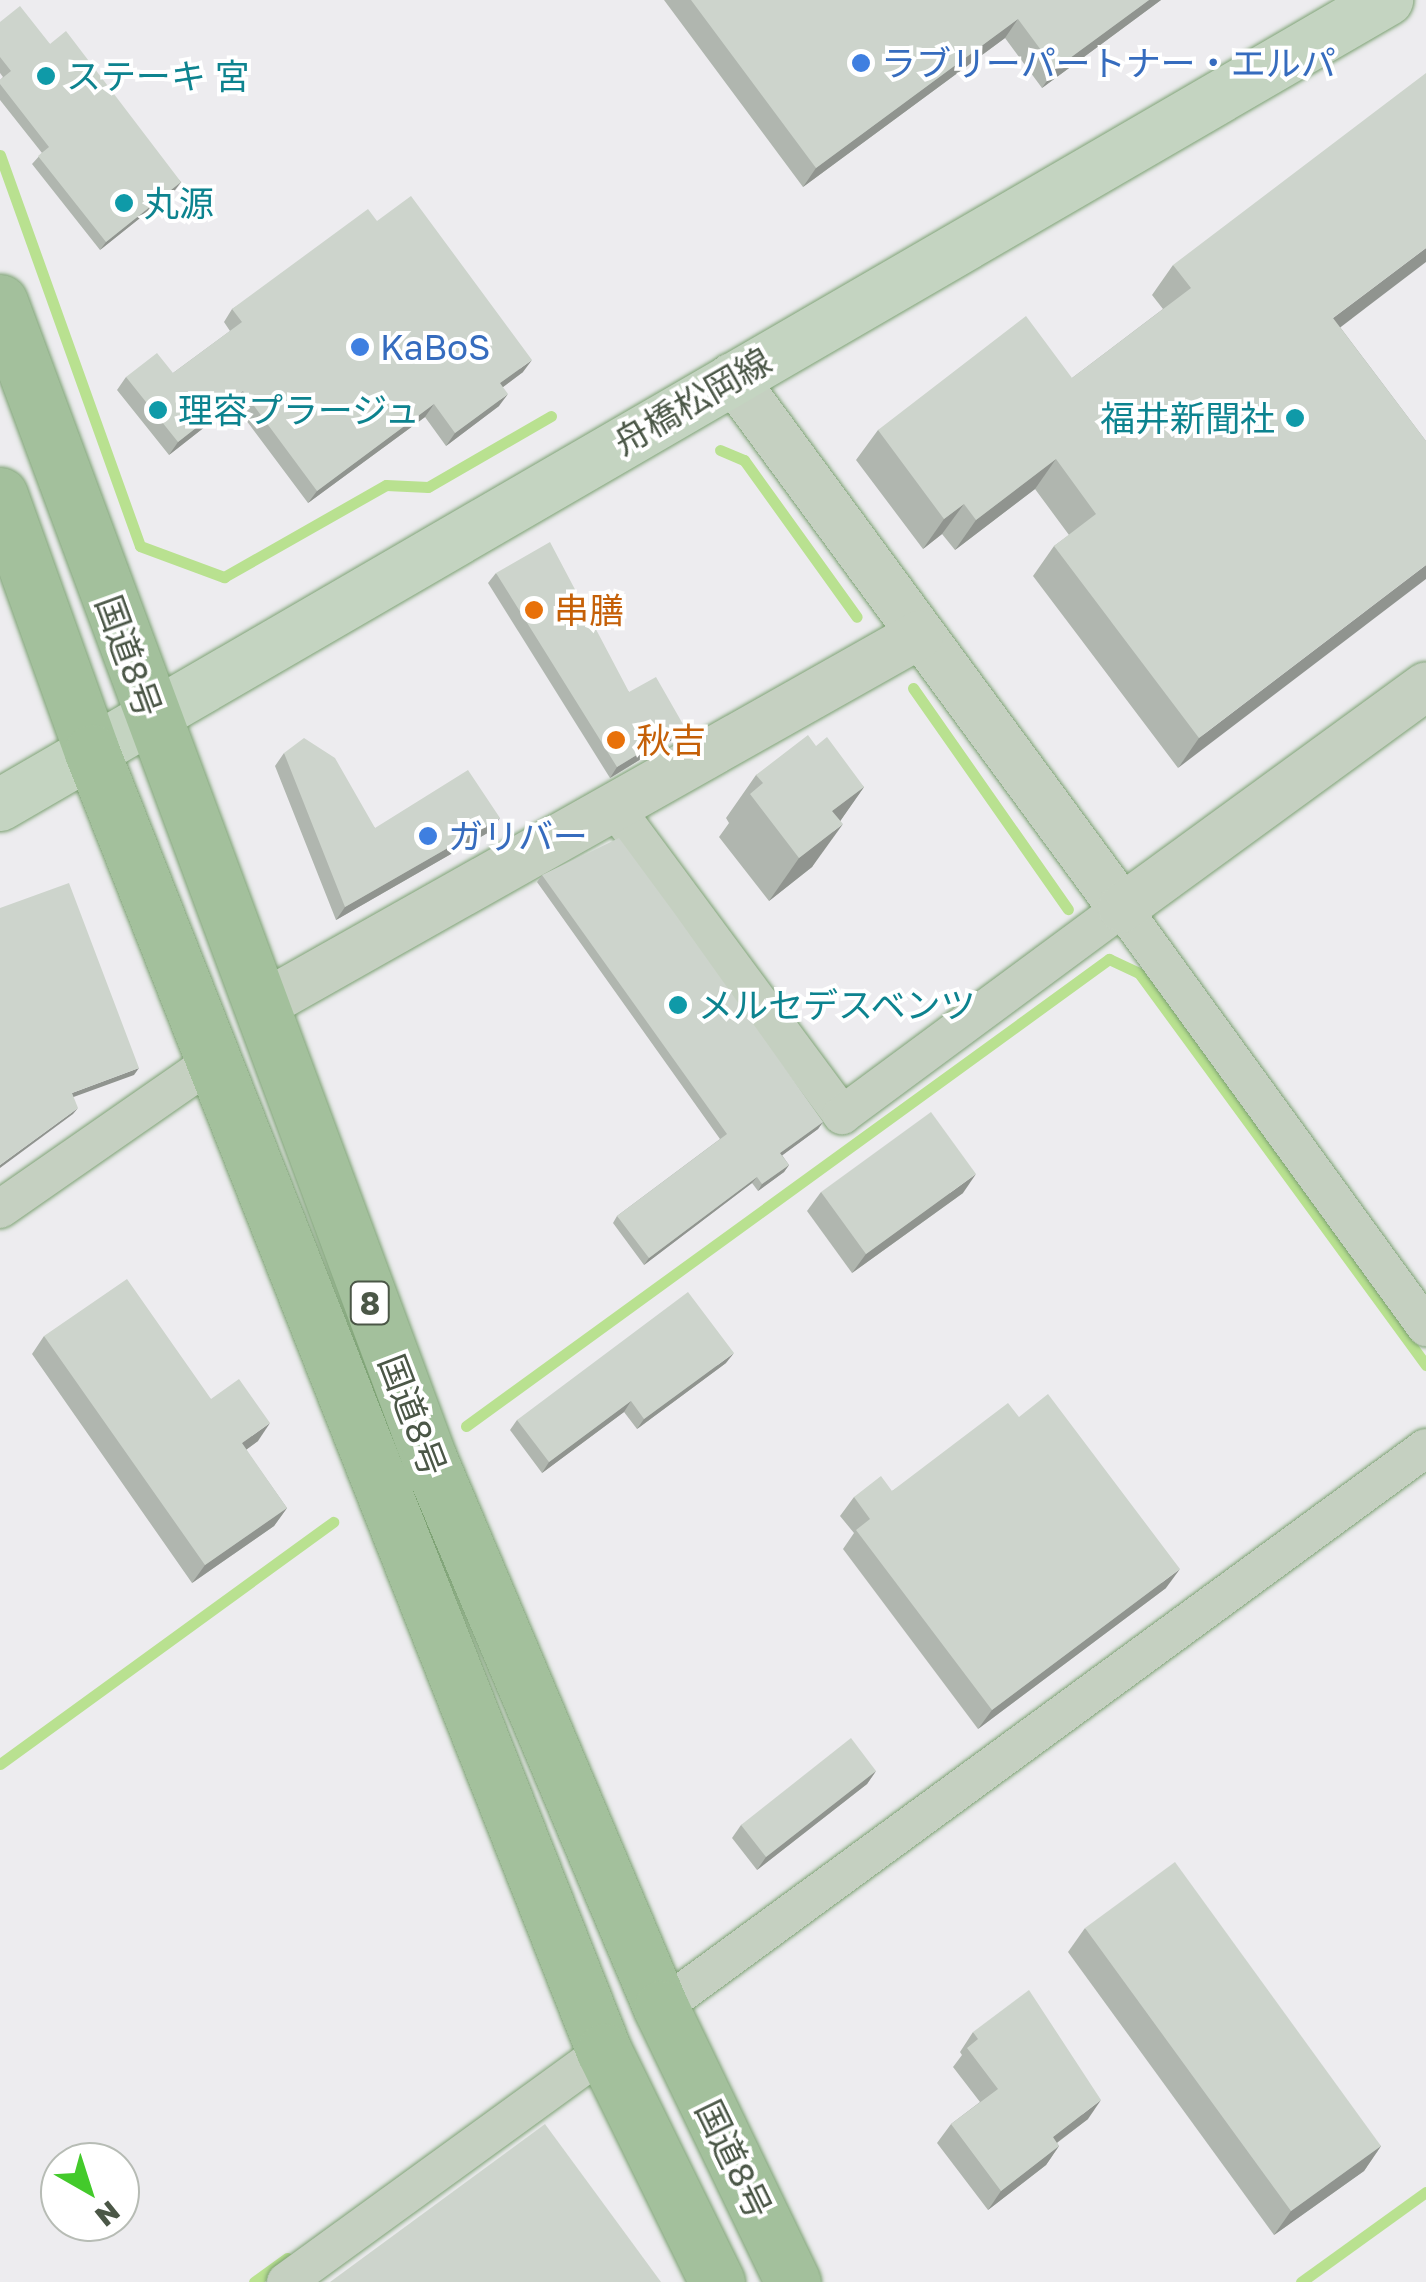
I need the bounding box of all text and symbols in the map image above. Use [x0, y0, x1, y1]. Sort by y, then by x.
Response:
place label: ラブリーパートナー・エルパ [881, 42, 1336, 84]
marker: ラブリーパートナー・エルパ [850, 52, 872, 74]
place label: ステーキ 宮 [66, 55, 250, 97]
marker: ステーキ 宮 [35, 65, 57, 87]
place label: 丸源 [144, 182, 214, 224]
marker: 丸源 [113, 192, 135, 214]
place label: KaBoS [380, 326, 490, 368]
marker: KaBoS [349, 336, 371, 358]
street label: 舟橋松岡線 [606, 339, 778, 463]
place label: 理容プラージュ [178, 389, 423, 431]
place label: 福井新聞社 [1100, 397, 1275, 439]
marker: 理容プラージュ [147, 399, 169, 421]
marker: 福井新聞社 [1284, 407, 1306, 429]
street label: 国道8号 [88, 589, 170, 723]
place label: 串膳 [554, 589, 624, 631]
marker: 串膳 [523, 599, 545, 621]
place label: 秋吉 [636, 719, 706, 761]
marker: 秋吉 [605, 729, 627, 751]
place label: ガリバー [448, 815, 588, 857]
marker: ガリバー [417, 825, 439, 847]
place label: メルセデスベンツ [698, 984, 978, 1026]
marker: メルセデスベンツ [667, 994, 689, 1016]
road number: 8 [348, 1276, 392, 1330]
street label: 国道8号 [371, 1348, 455, 1482]
street label: 国道8号 [687, 2093, 781, 2225]
north arrow [40, 2142, 140, 2242]
text: N [89, 2195, 127, 2234]

